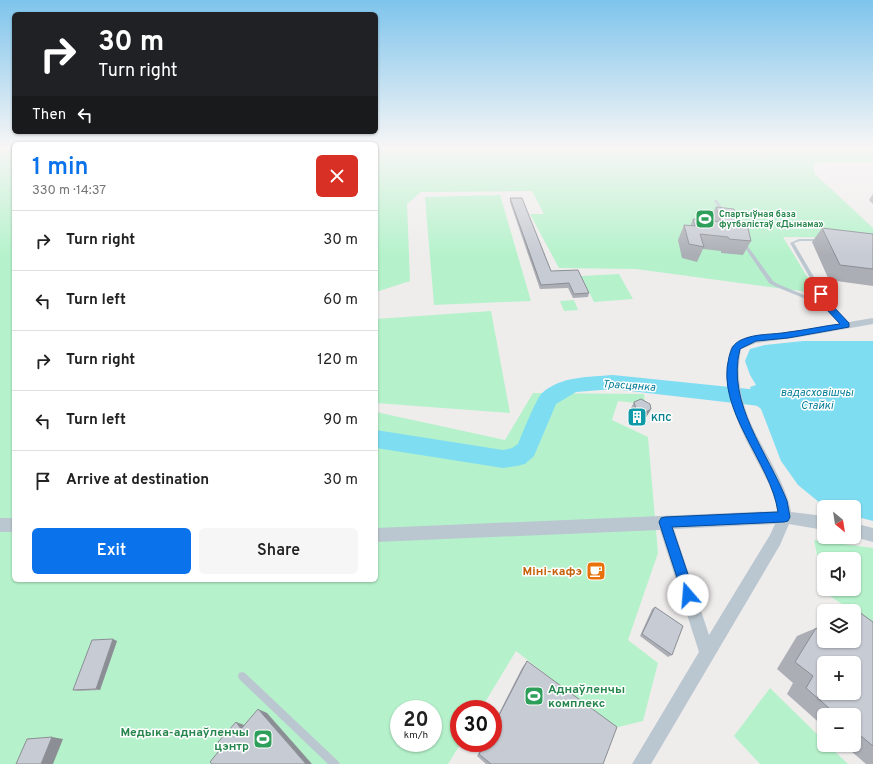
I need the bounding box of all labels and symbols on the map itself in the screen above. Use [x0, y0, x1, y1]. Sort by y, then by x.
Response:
sports icon: Спартыўная база футбалістаў «Дынама» [694, 208, 716, 230]
place label: Спартыўная база футбалістаў «Дынама» [719, 209, 824, 230]
pin [804, 277, 838, 311]
water label: Трасцянка [602, 377, 656, 395]
water label: вадасховішчы Стайкі [781, 386, 854, 413]
building icon: КПС [626, 406, 648, 428]
place label: КПС [651, 412, 672, 425]
north arrow [817, 500, 861, 544]
cafe icon: Міні-кафэ [585, 560, 607, 582]
place label: Міні-кафэ [523, 564, 582, 580]
position arrow [667, 574, 709, 616]
place label: Аднаўленчы комплекс [548, 682, 625, 712]
sports icon: Аднаўленчы комплекс [523, 685, 545, 707]
speed limit sign: 30 [450, 700, 502, 752]
place label: Медыка-аднаўленчы цэнтр [120, 725, 249, 755]
sports icon: Медыка-аднаўленчы цэнтр [252, 728, 274, 750]

